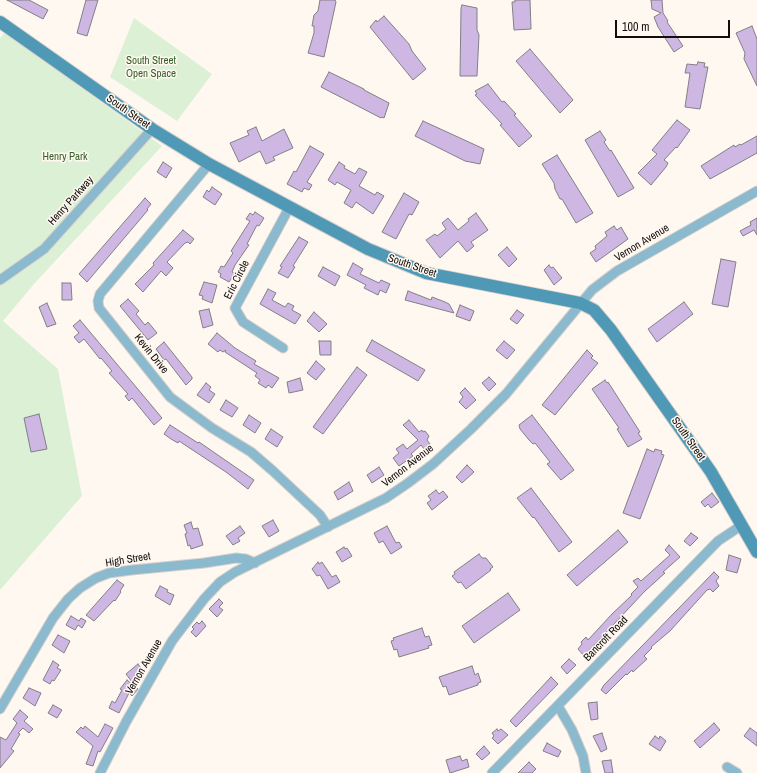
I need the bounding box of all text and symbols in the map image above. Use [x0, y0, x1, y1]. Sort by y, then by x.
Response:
scale bar [617, 12, 732, 38]
text: 100 m [622, 19, 649, 35]
park label: South Street Open Space [126, 54, 176, 80]
street label: South Street [104, 92, 152, 132]
park label: Henry Park [42, 150, 88, 164]
street label: Henry Parkway [46, 174, 96, 228]
street label: Vernon Avenue [612, 221, 672, 265]
street label: South Street [386, 252, 438, 280]
street label: Eric Circle [222, 258, 252, 302]
street label: Kevin Drive [131, 332, 171, 376]
street label: South Street [668, 415, 708, 463]
street label: Vernon Avenue [380, 442, 436, 490]
street label: High Street [104, 550, 152, 570]
street label: Bancroft Road [581, 614, 631, 664]
street label: Vernon Avenue [123, 637, 165, 697]

